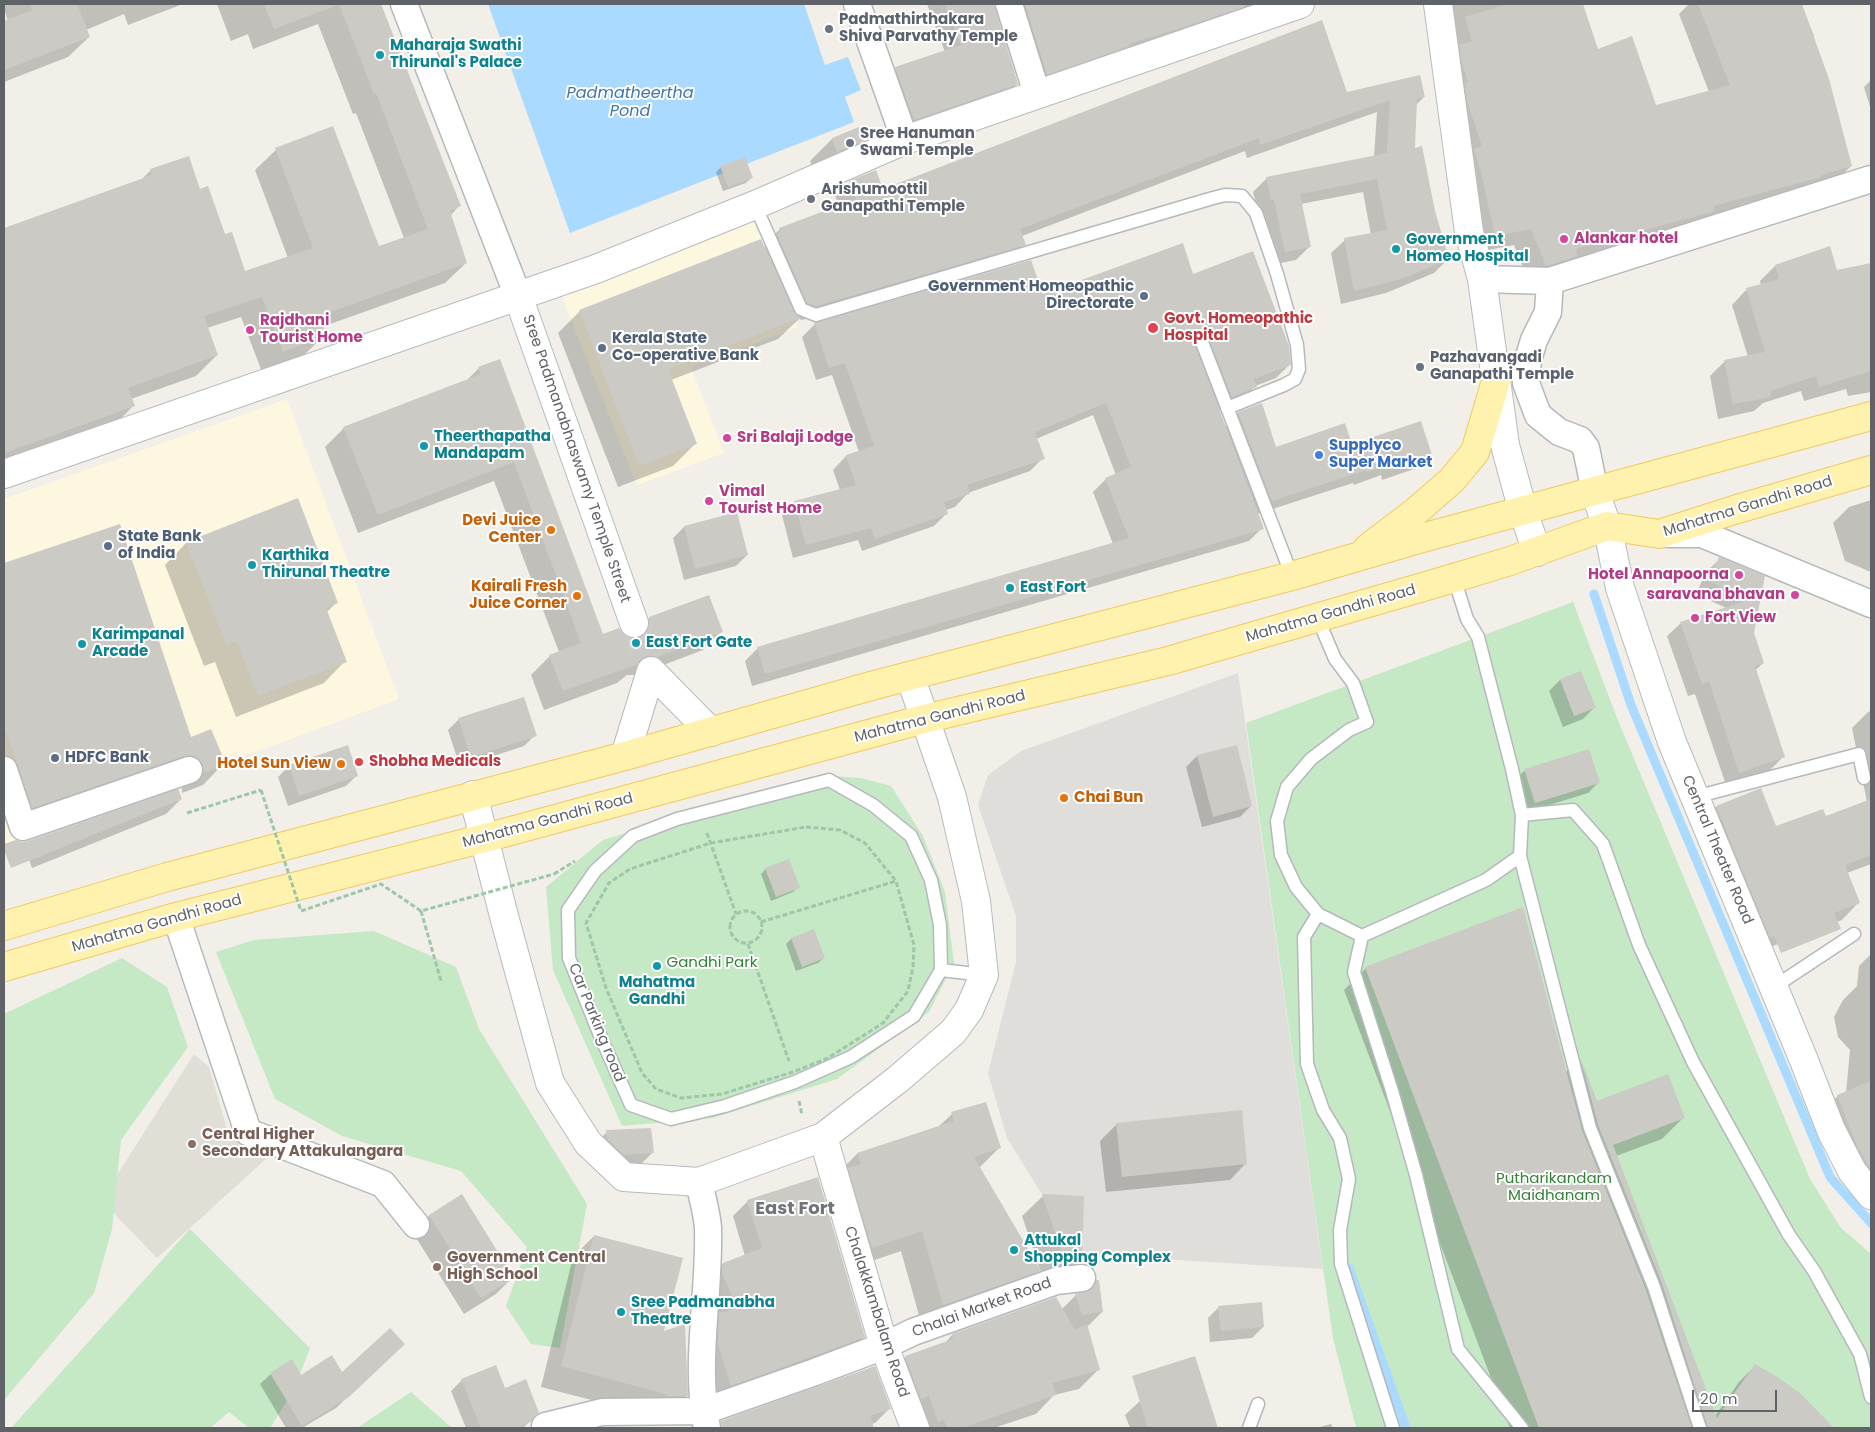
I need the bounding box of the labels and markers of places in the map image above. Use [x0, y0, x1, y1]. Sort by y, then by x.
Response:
place label: Padmathirthakara Shiva Parvathy Temple [839, 11, 1018, 46]
marker: Padmathirthakara Shiva Parvathy Temple [823, 23, 835, 35]
place label: Maharaja Swathi Thirunal's Palace [390, 37, 522, 72]
marker: Maharaja Swathi Thirunal's Palace [374, 49, 386, 61]
place label: Sree Hanuman Swami Temple [860, 125, 975, 160]
marker: Sree Hanuman Swami Temple [844, 137, 856, 149]
place label: Arishumoottil Ganapathi Temple [821, 181, 965, 216]
marker: Arishumoottil Ganapathi Temple [805, 193, 817, 205]
place label: Alankar hotel [1574, 230, 1678, 248]
place label: Government Homeo Hospital [1406, 231, 1529, 266]
marker: Alankar hotel [1558, 233, 1570, 245]
marker: Government Homeo Hospital [1390, 243, 1402, 255]
place label: Government Homeopathic Directorate [928, 278, 1134, 313]
marker: Government Homeopathic Directorate [1138, 290, 1150, 302]
place label: Govt. Homeopathic Hospital [1164, 310, 1313, 345]
place label: Rajdhani Tourist Home [260, 312, 363, 347]
marker: Govt. Homeopathic Hospital [1146, 321, 1160, 335]
marker: Rajdhani Tourist Home [244, 324, 256, 336]
place label: Kerala State Co-operative Bank [612, 330, 759, 365]
marker: Kerala State Co-operative Bank [596, 342, 608, 354]
place label: Pazhavangadi Ganapathi Temple [1430, 349, 1574, 384]
marker: Pazhavangadi Ganapathi Temple [1414, 361, 1426, 373]
place label: Theerthapatha Mandapam [434, 428, 551, 463]
place label: Sri Balaji Lodge [737, 429, 853, 447]
marker: Sri Balaji Lodge [721, 432, 733, 444]
place label: Supplyco Super Market [1329, 437, 1432, 472]
marker: Theerthapatha Mandapam [418, 440, 430, 452]
marker: Supplyco Super Market [1313, 449, 1325, 461]
place label: Vimal Tourist Home [719, 483, 822, 518]
marker: Vimal Tourist Home [703, 495, 715, 507]
place label: Devi Juice Center [462, 512, 541, 547]
marker: Devi Juice Center [545, 524, 557, 536]
place label: State Bank of India [118, 528, 201, 563]
marker: State Bank of India [102, 540, 114, 552]
place label: Karthika Thirunal Theatre [262, 547, 390, 582]
marker: Karthika Thirunal Theatre [246, 559, 258, 571]
place label: Hotel Annapoorna [1588, 566, 1729, 584]
marker: Hotel Annapoorna [1733, 569, 1745, 581]
place label: Kairali Fresh Juice Corner [469, 578, 567, 613]
place label: East Fort [1020, 579, 1086, 597]
marker: East Fort [1004, 582, 1016, 594]
place label: saravana bhavan [1647, 586, 1785, 604]
marker: saravana bhavan [1789, 589, 1801, 601]
marker: Kairali Fresh Juice Corner [571, 590, 583, 602]
place label: Fort View [1705, 609, 1776, 627]
marker: Fort View [1689, 612, 1701, 624]
place label: Karimpanal Arcade [92, 626, 184, 661]
place label: East Fort Gate [646, 634, 752, 652]
marker: East Fort Gate [630, 637, 642, 649]
marker: Karimpanal Arcade [76, 638, 88, 650]
place label: HDFC Bank [65, 749, 149, 767]
marker: HDFC Bank [49, 752, 61, 764]
place label: Shobha Medicals [369, 753, 501, 771]
place label: Hotel Sun View [217, 755, 331, 773]
marker: Shobha Medicals [353, 756, 365, 768]
marker: Hotel Sun View [335, 758, 347, 770]
place label: Chai Bun [1074, 789, 1143, 807]
marker: Chai Bun [1058, 792, 1070, 804]
marker: Mahatma Gandhi [651, 960, 663, 972]
place label: Mahatma Gandhi [619, 974, 695, 1009]
place label: Central Higher Secondary Attakulangara [202, 1126, 403, 1161]
marker: Central Higher Secondary Attakulangara [186, 1138, 198, 1150]
place label: Attukal Shopping Complex [1024, 1232, 1171, 1267]
marker: Attukal Shopping Complex [1008, 1244, 1020, 1256]
place label: Government Central High School [447, 1249, 606, 1284]
marker: Government Central High School [431, 1261, 443, 1273]
place label: Sree Padmanabha Theatre [631, 1294, 775, 1329]
marker: Sree Padmanabha Theatre [615, 1306, 627, 1318]

